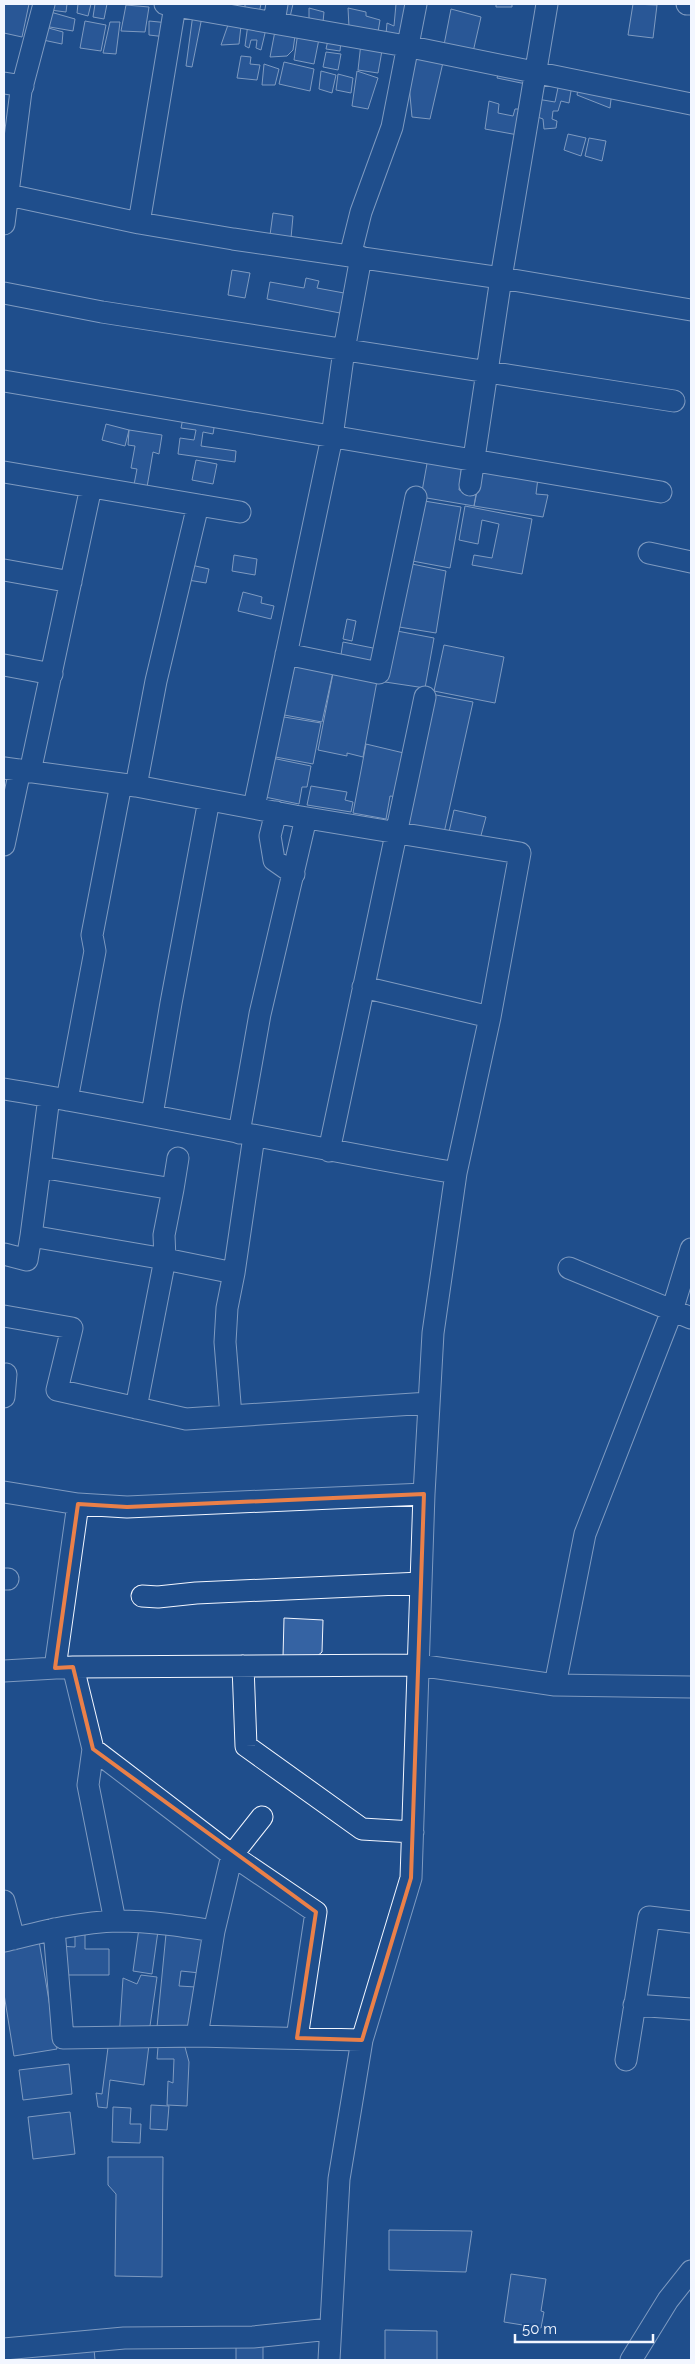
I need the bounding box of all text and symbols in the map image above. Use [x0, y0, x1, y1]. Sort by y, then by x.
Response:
scale bar [515, 2312, 652, 2344]
text: 50 m [522, 2320, 557, 2338]

